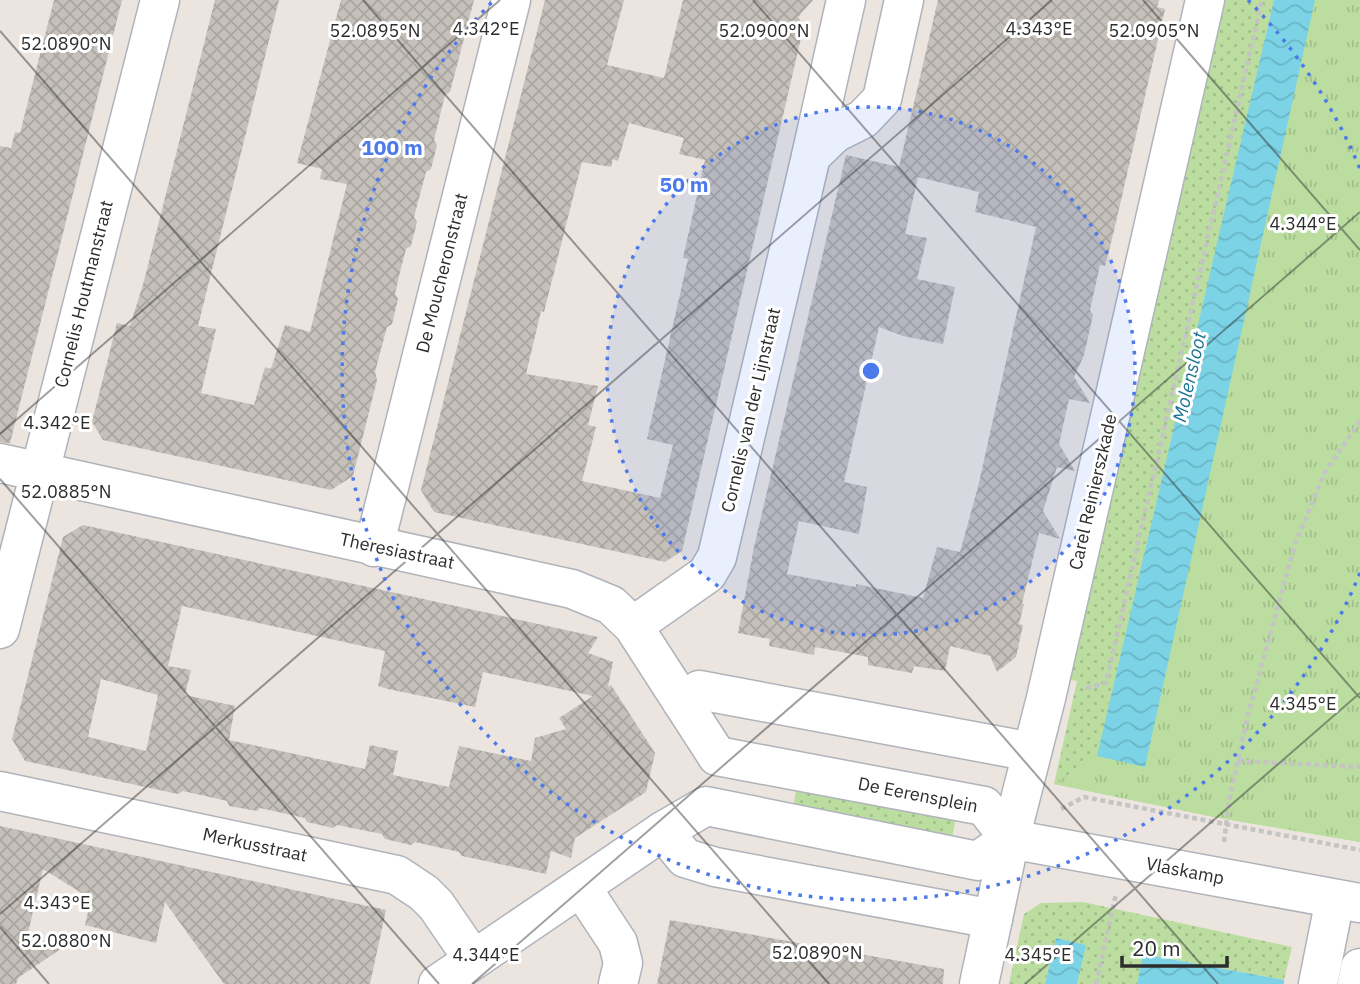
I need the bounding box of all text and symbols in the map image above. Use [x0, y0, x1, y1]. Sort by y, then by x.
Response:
text: 4.342°E [452, 17, 520, 40]
text: 4.343°E [1005, 17, 1073, 40]
text: 52.0895°N [330, 19, 420, 42]
text: 52.0900°N [719, 19, 809, 42]
text: 52.0905°N [1109, 19, 1199, 42]
text: 52.0890°N [21, 32, 111, 55]
text: 100 m [361, 133, 423, 161]
text: 50 m [660, 170, 708, 198]
street label: De Moucheronstraat [410, 190, 473, 355]
street label: Cornelis Houtmanstraat [49, 198, 118, 390]
text: 4.344°E [1269, 212, 1337, 235]
street label: Cornelis van der Lijnstraat [716, 305, 785, 515]
water label: Molensloot [1167, 329, 1211, 424]
centre of rings [859, 359, 883, 383]
text: 4.342°E [23, 411, 91, 434]
street label: Carel Reinierszkade [1063, 412, 1122, 572]
text: 52.0885°N [21, 480, 111, 503]
street label: Theresiastraat [338, 527, 457, 574]
text: 4.345°E [1269, 692, 1337, 715]
street label: De Eerensplein [856, 772, 980, 817]
street label: Merkusstraat [201, 822, 309, 867]
street label: Vlaskamp [1144, 852, 1226, 889]
text: 4.343°E [23, 891, 91, 914]
scale bar [1122, 925, 1227, 969]
text: 52.0880°N [21, 929, 111, 952]
text: 20 m [1132, 934, 1181, 962]
text: 52.0890°N [772, 941, 862, 964]
text: 4.344°E [452, 943, 520, 966]
text: 4.345°E [1004, 943, 1072, 966]

